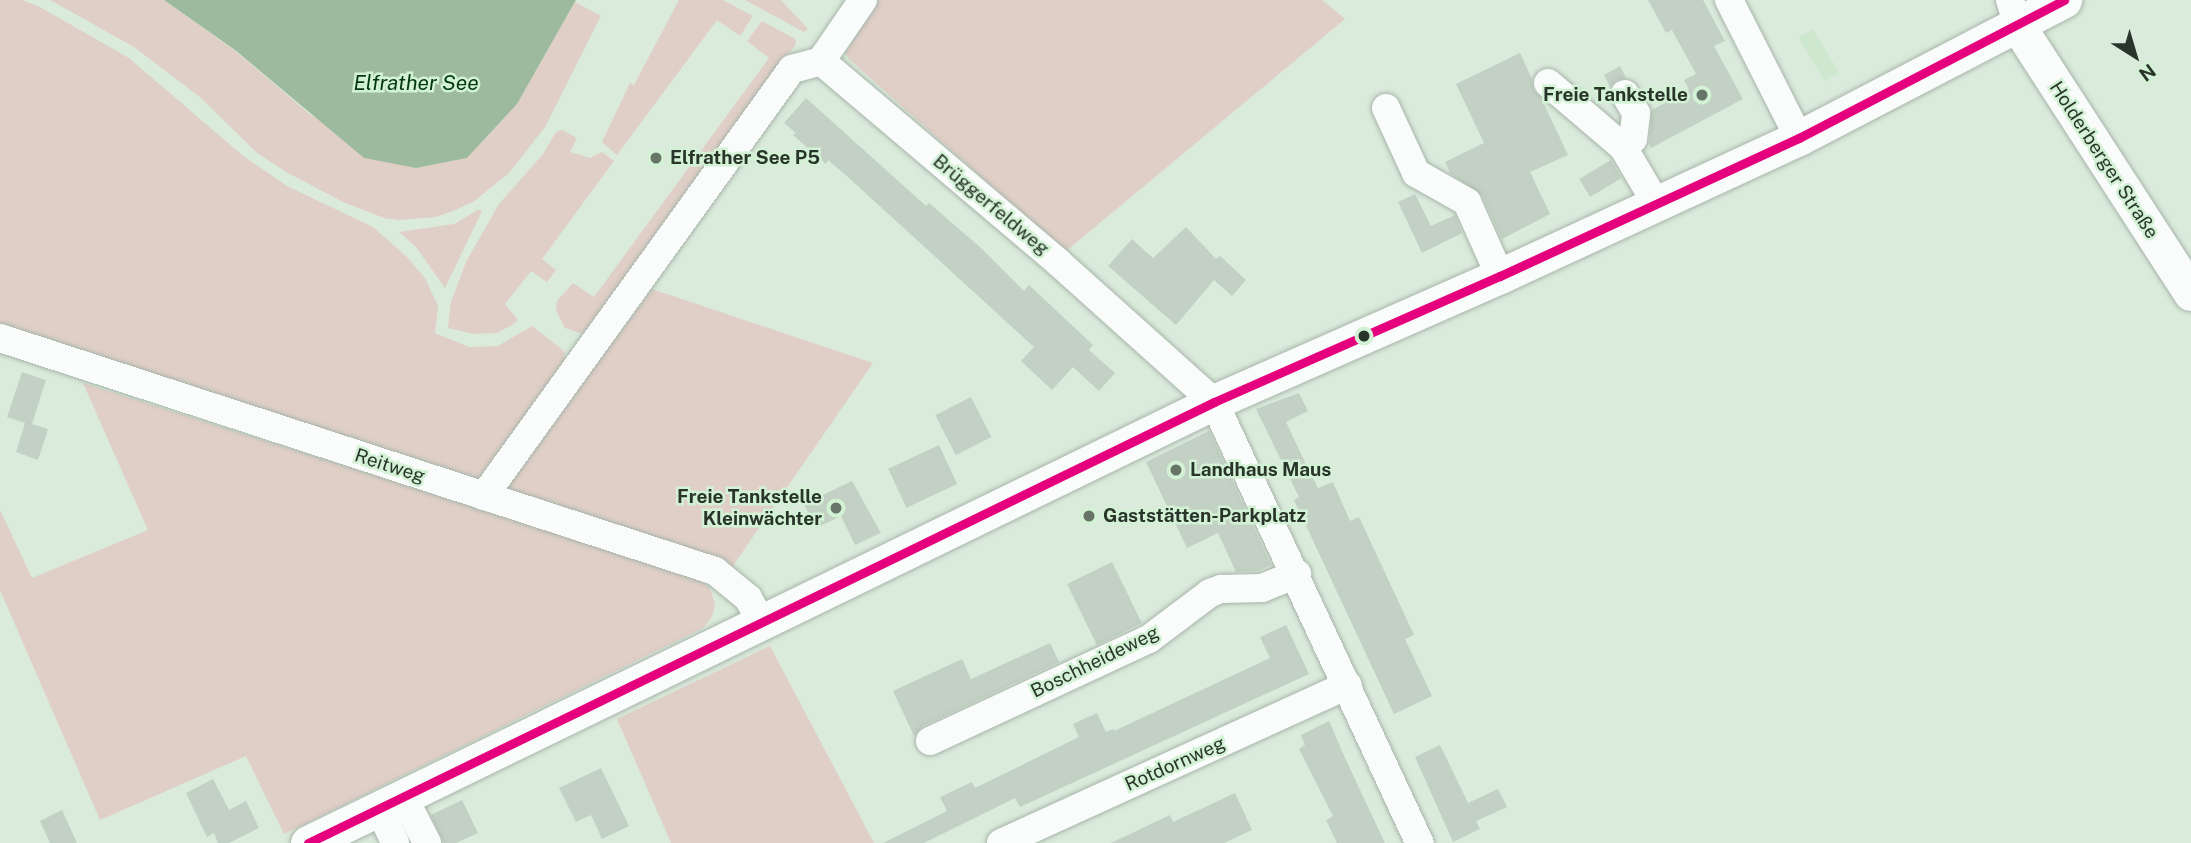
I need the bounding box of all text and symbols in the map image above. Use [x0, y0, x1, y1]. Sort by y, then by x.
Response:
north arrow [2100, 21, 2170, 91]
text: N [2135, 60, 2160, 86]
water label: Elfrather See [353, 70, 479, 96]
street label: Holderberger Straße [2045, 77, 2163, 243]
place label: Freie Tankstelle [1543, 84, 1688, 106]
marker: Freie Tankstelle [1694, 87, 1710, 103]
place label: Elfrather See P5 [670, 147, 820, 169]
marker: Elfrather See P5 [648, 150, 664, 166]
street label: Brüggerfeldweg [928, 150, 1054, 260]
unlabelled marker [1357, 329, 1371, 343]
street label: Reitweg [352, 444, 428, 488]
place label: Landhaus Maus [1190, 459, 1332, 481]
marker: Landhaus Maus [1168, 462, 1184, 478]
place label: Freie Tankstelle Kleinwächter [677, 486, 822, 530]
marker: Freie Tankstelle Kleinwächter [828, 500, 844, 516]
place label: Gaststätten-Parkplatz [1103, 505, 1306, 527]
marker: Gaststätten-Parkplatz [1081, 508, 1097, 524]
street label: Boschheideweg [1027, 621, 1163, 703]
street label: Rotdornweg [1121, 732, 1229, 796]

